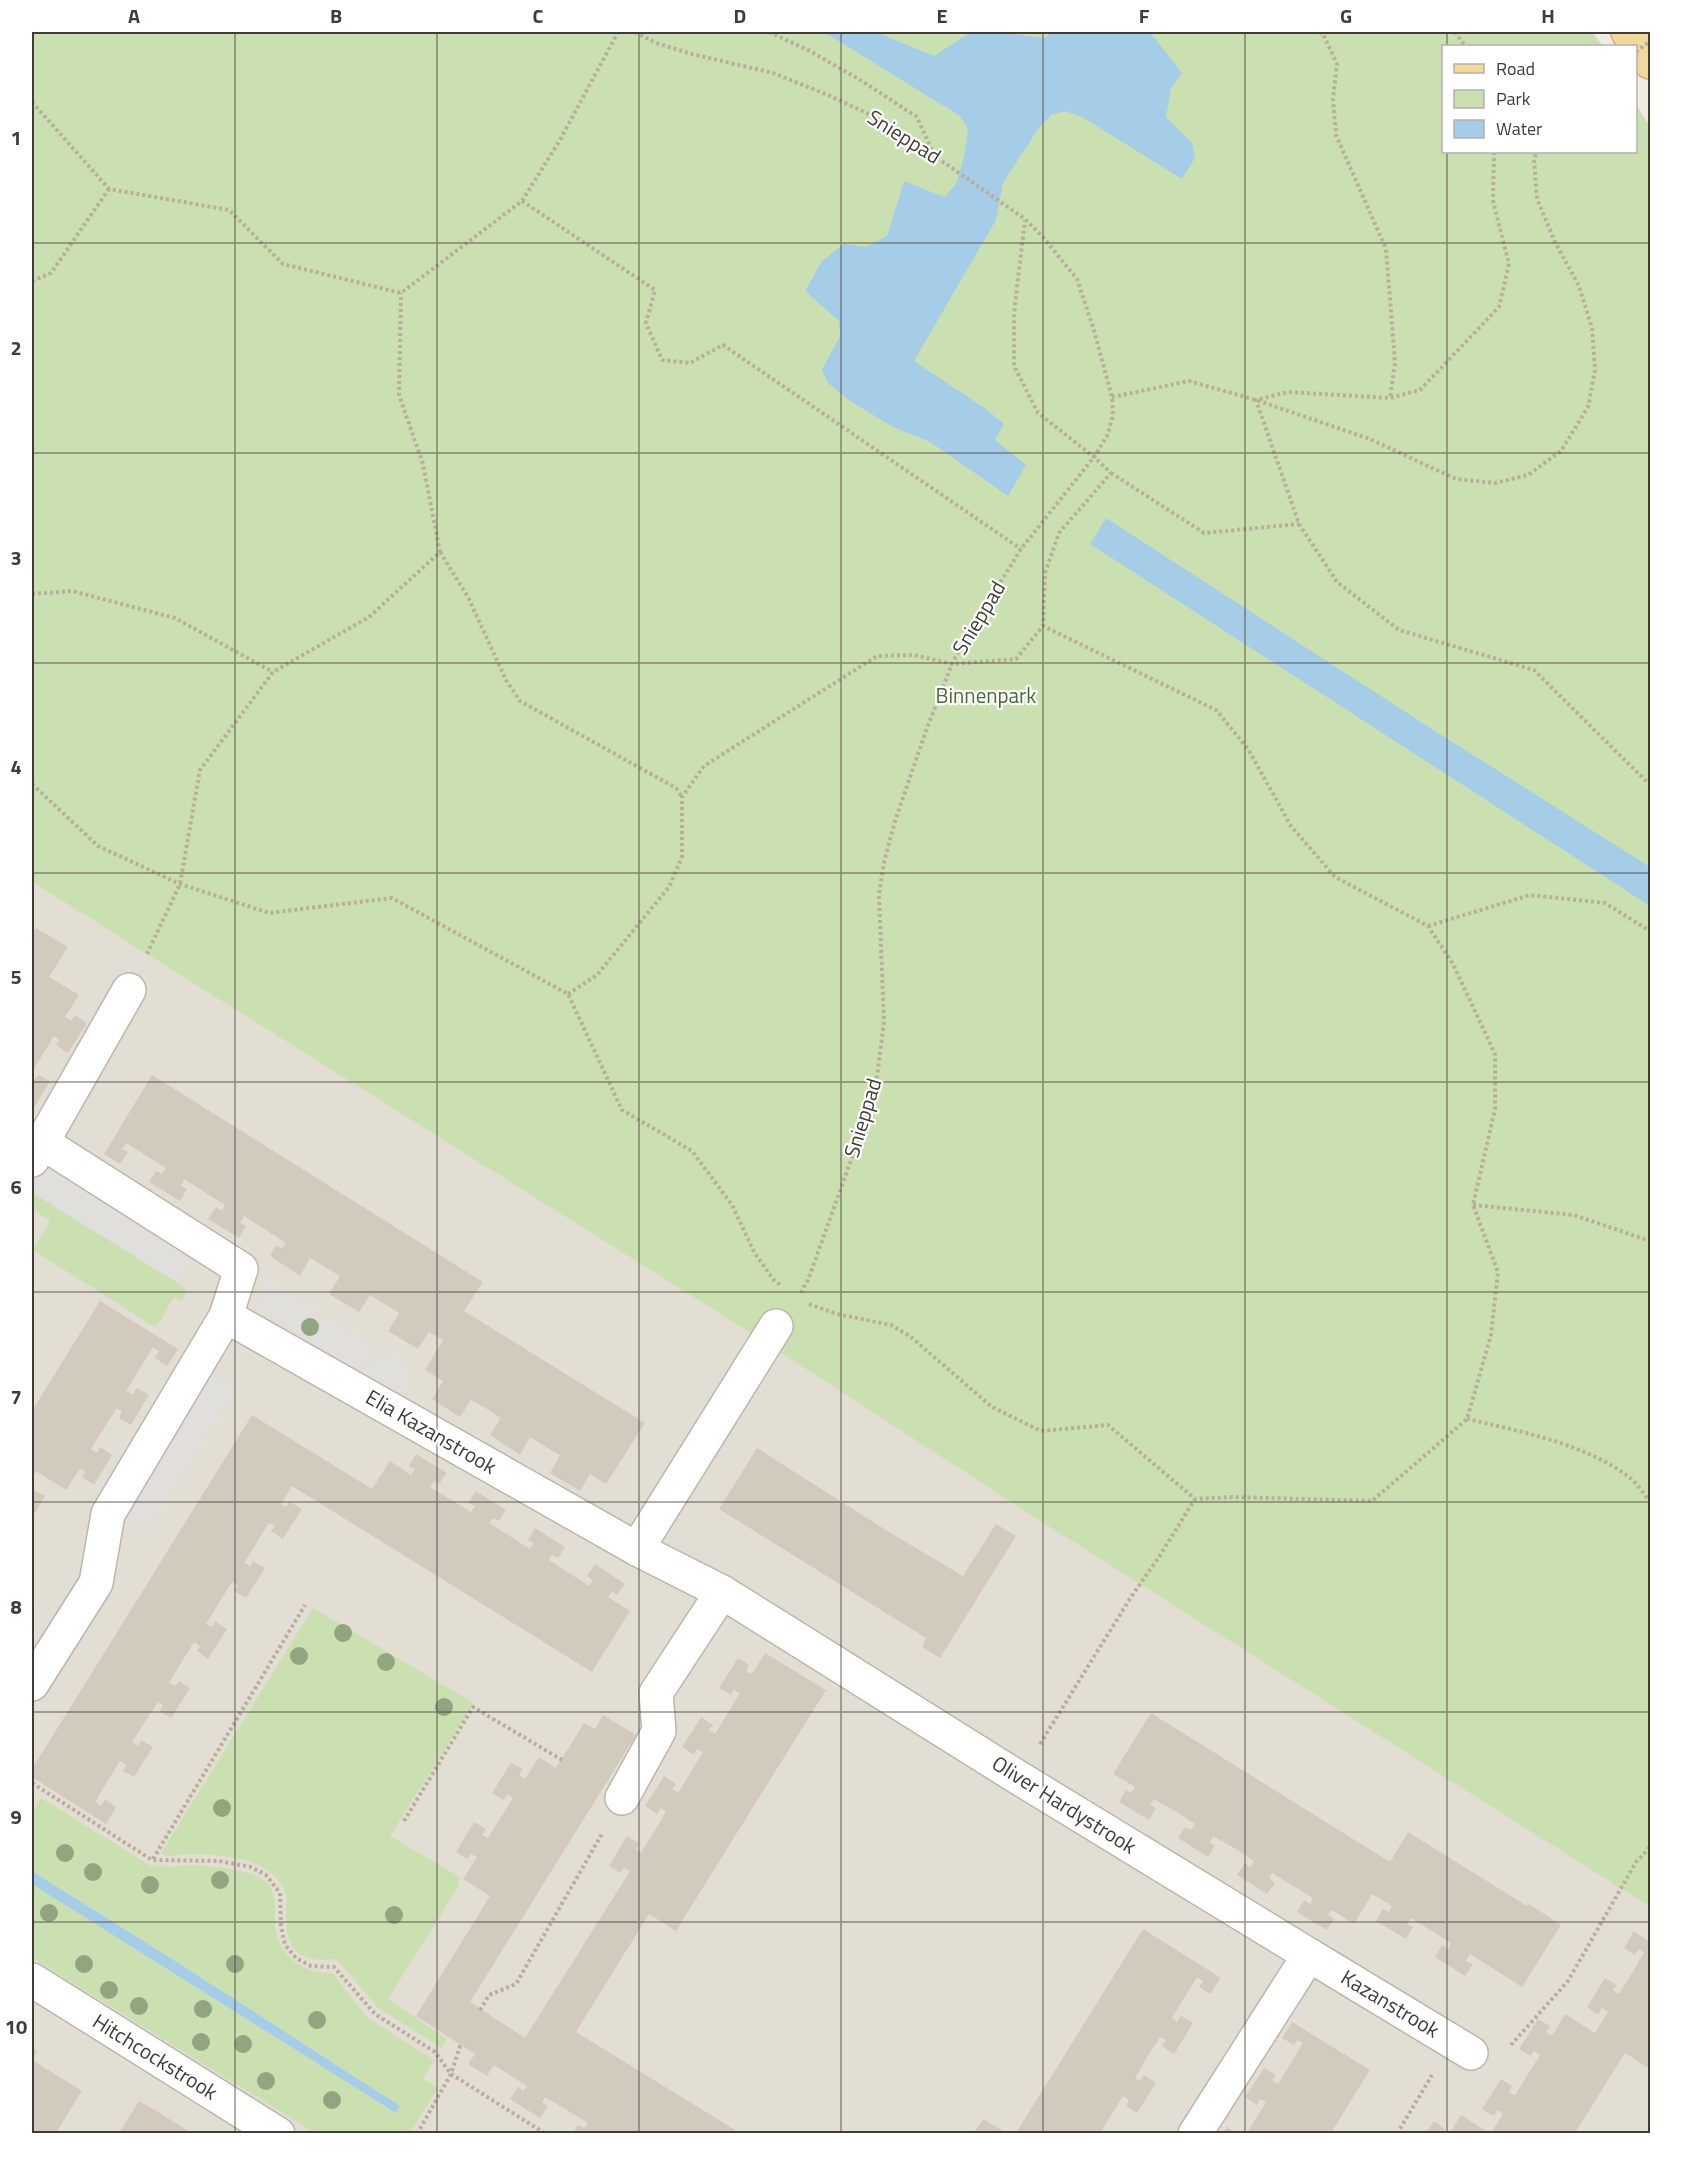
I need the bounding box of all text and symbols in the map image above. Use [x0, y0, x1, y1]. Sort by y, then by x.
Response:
text: A [128, 0, 140, 31]
text: B [330, 0, 342, 31]
text: C [533, 0, 544, 31]
text: D [734, 0, 746, 31]
text: E [936, 0, 948, 31]
text: F [1139, 0, 1150, 31]
text: G [1340, 0, 1352, 31]
text: H [1541, 0, 1555, 31]
legend [1442, 45, 1637, 153]
text: Road [1496, 55, 1535, 82]
text: Park [1496, 85, 1531, 112]
street label: Snieppad [861, 101, 948, 171]
text: Water [1496, 115, 1542, 142]
text: 1 [10, 122, 22, 153]
text: 2 [10, 332, 22, 363]
text: 3 [10, 542, 22, 573]
street label: Snieppad [943, 574, 1013, 661]
park label: Binnenpark [936, 679, 1036, 711]
text: 4 [10, 751, 22, 782]
text: 5 [10, 961, 22, 992]
street label: Snieppad [835, 1074, 889, 1161]
text: 6 [10, 1171, 22, 1202]
text: 7 [10, 1381, 22, 1412]
street label: Elia Kazanstrook [360, 1381, 503, 1482]
text: 8 [10, 1591, 22, 1622]
street label: Oliver Hardystrook [986, 1747, 1143, 1861]
text: 9 [10, 1801, 22, 1832]
street label: Kazanstrook [1335, 1961, 1446, 2045]
street label: Hitchcockstrook [87, 2005, 224, 2107]
text: 10 [5, 2011, 27, 2042]

